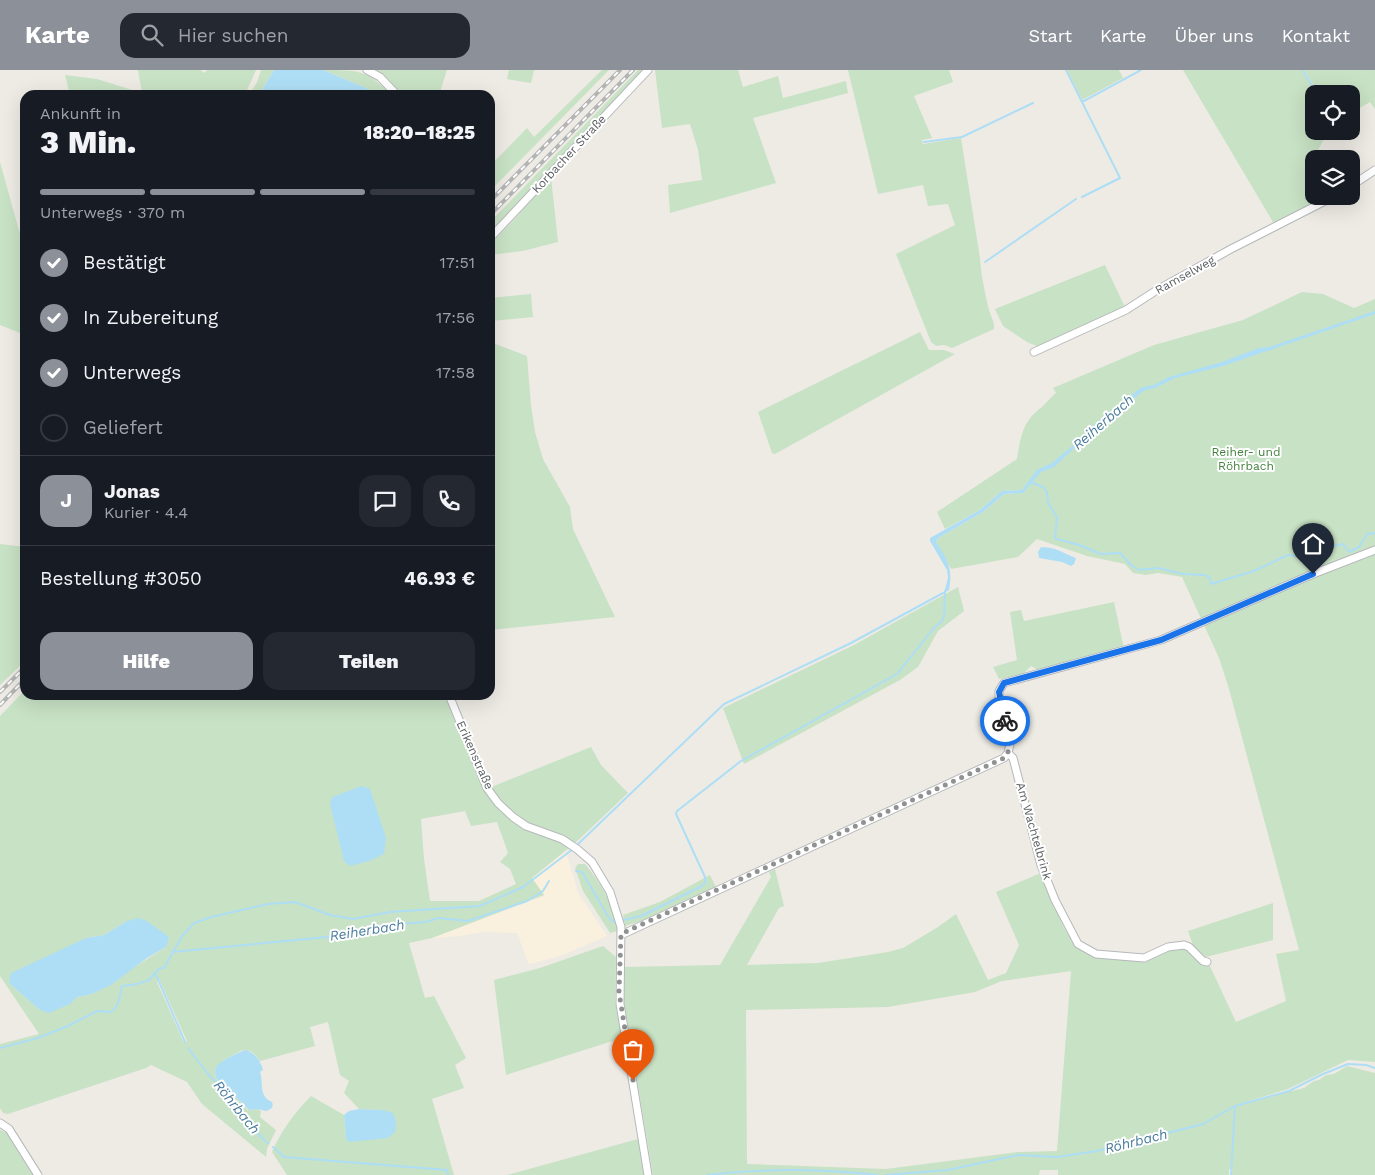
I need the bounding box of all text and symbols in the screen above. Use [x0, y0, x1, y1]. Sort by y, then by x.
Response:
search box [120, 13, 470, 58]
text: Karte [25, 21, 90, 49]
icon: search [138, 21, 166, 49]
text: Hier suchen [178, 24, 288, 47]
text: Start [1028, 25, 1072, 46]
text: Karte [1100, 25, 1147, 46]
text: Über uns [1175, 25, 1254, 46]
text: Kontakt [1282, 25, 1350, 46]
map controls [1305, 85, 1360, 205]
button: locate [1305, 85, 1360, 140]
text: Ankunft in [40, 104, 121, 123]
street label: Korbacher Straße [529, 112, 609, 196]
text: 18:20–18:25 [364, 121, 475, 144]
text: 3 Min. [40, 123, 136, 161]
button: layers [1305, 150, 1360, 205]
text: Unterwegs · 370 m [40, 203, 185, 222]
icon: check [40, 249, 68, 277]
text: Bestätigt [83, 251, 166, 274]
text: 17:51 [439, 253, 475, 272]
street label: Ramselweg [1153, 253, 1218, 297]
icon: check [40, 304, 68, 332]
text: In Zubereitung [83, 306, 218, 329]
text: 17:56 [436, 308, 475, 327]
icon: check [40, 359, 68, 387]
text: Unterwegs [83, 361, 181, 384]
text: 17:58 [436, 363, 475, 382]
water label: Reiherbach [1069, 391, 1137, 453]
text: Geliefert [83, 416, 163, 439]
park label: Reiher- und Röhrbach [1212, 445, 1280, 473]
button: chat [359, 475, 411, 527]
button: phone [423, 475, 475, 527]
text: Jonas [104, 480, 160, 503]
text: J [60, 489, 72, 512]
text: Kurier · 4.4 [104, 503, 188, 522]
pin [1292, 523, 1334, 574]
icon: home [1299, 530, 1327, 558]
text: Bestellung #3050 [40, 567, 202, 590]
text: 46.93 € [404, 567, 475, 590]
button: Hilfe [40, 632, 253, 690]
button: Teilen [263, 632, 475, 690]
courier [980, 696, 1030, 746]
icon: bike [991, 707, 1019, 735]
street label: Erikenstraße [454, 718, 496, 792]
street label: Am Wachtelbrink [1013, 781, 1055, 881]
water label: Reiherbach [329, 916, 405, 944]
pin [612, 1029, 654, 1080]
icon: bag [619, 1036, 647, 1064]
water label: Röhrbach [211, 1077, 263, 1137]
water label: Röhrbach [1103, 1125, 1169, 1157]

